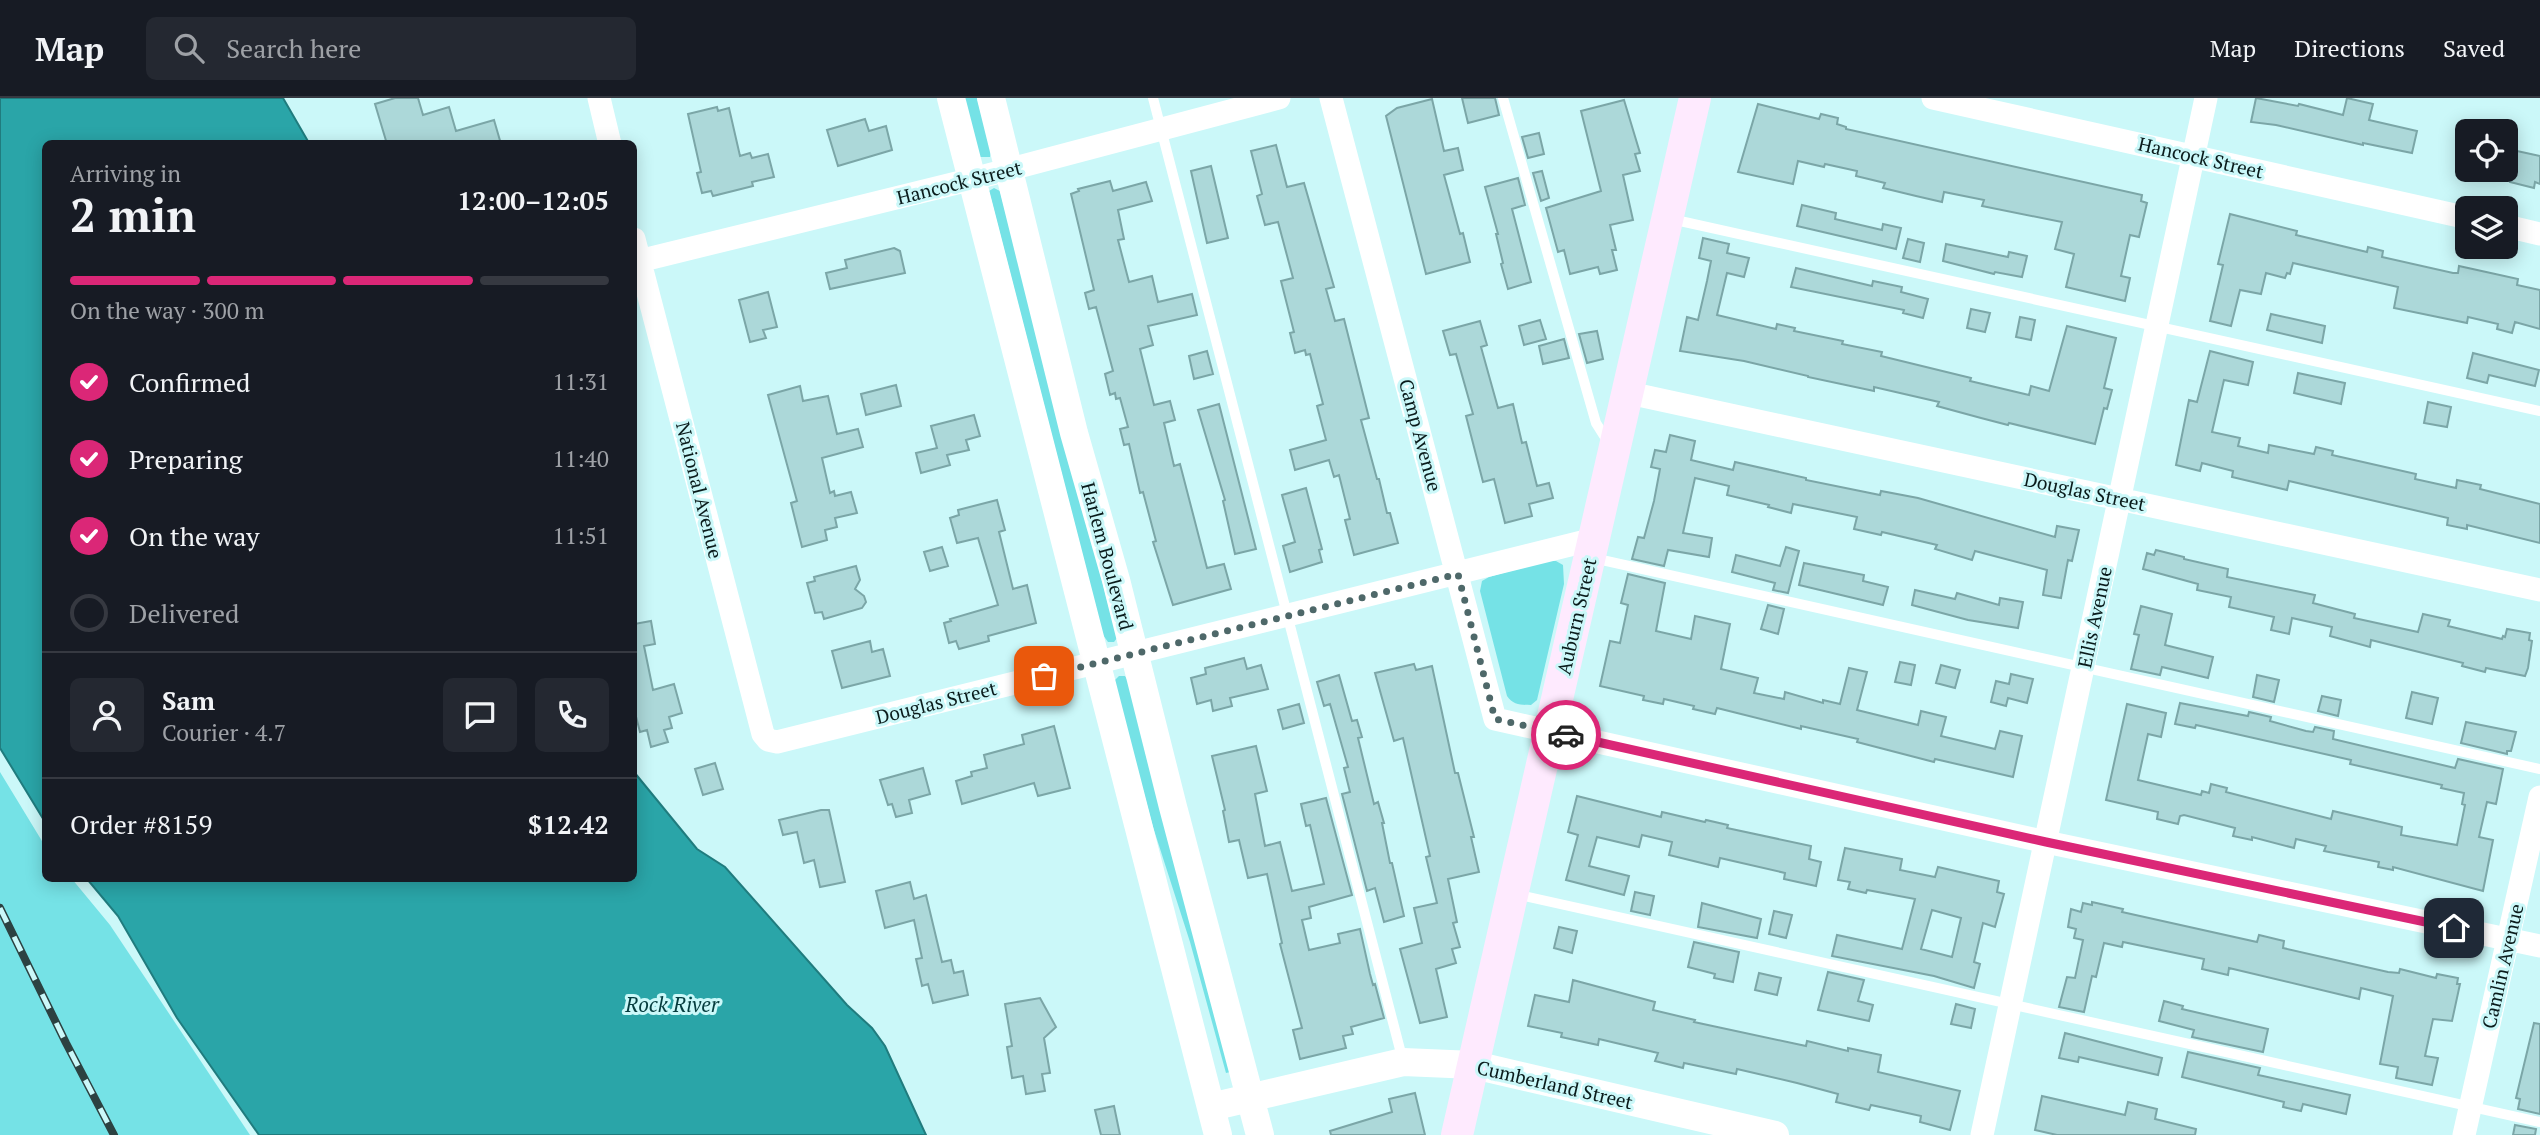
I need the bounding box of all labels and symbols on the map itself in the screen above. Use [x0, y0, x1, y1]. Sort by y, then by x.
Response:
street label: Hancock Street [2136, 130, 2266, 184]
street label: Hancock Street [894, 154, 1024, 210]
street label: Camp Avenue [1394, 376, 1448, 494]
street label: National Avenue [671, 419, 729, 561]
street label: Douglas Street [2022, 466, 2148, 516]
street label: Harlem Boulevard [1076, 479, 1140, 633]
street label: Auburn Street [1550, 555, 1602, 677]
street label: Ellis Avenue [2071, 564, 2117, 670]
pin [1014, 646, 1074, 706]
street label: Douglas Street [873, 675, 999, 729]
courier [1531, 700, 1601, 770]
pin [2424, 898, 2484, 958]
street label: Camlin Avenue [2475, 901, 2529, 1031]
water label: Rock River [624, 990, 720, 1018]
street label: Cumberland Street [1475, 1054, 1635, 1114]

